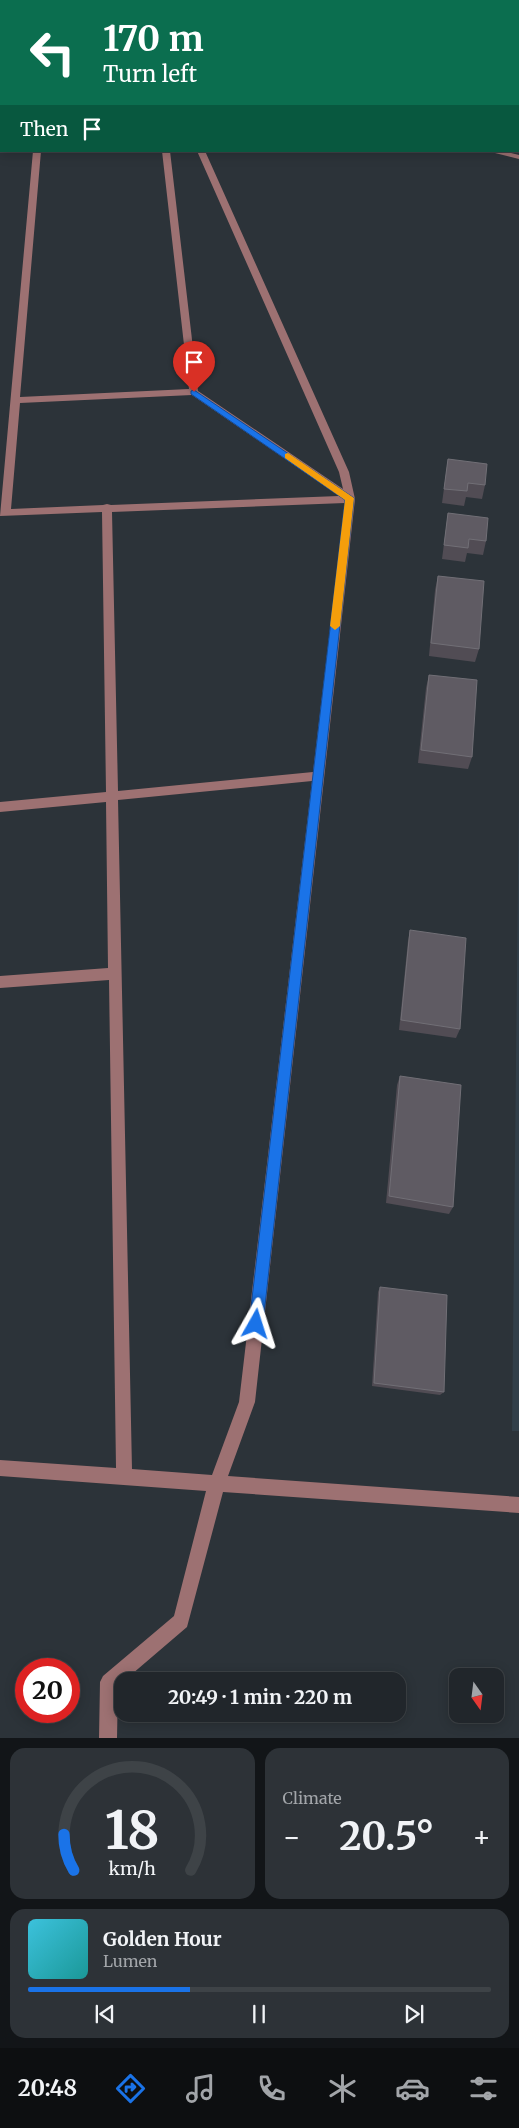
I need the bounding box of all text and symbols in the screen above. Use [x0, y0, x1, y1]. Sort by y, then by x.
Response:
text: 170 m [103, 17, 204, 61]
icon: left [20, 20, 85, 85]
text: Turn left [103, 60, 197, 88]
icon: arrive [78, 115, 106, 143]
text: Then [20, 117, 68, 141]
pin [173, 341, 215, 392]
icon: arrive [180, 348, 208, 376]
position arrow [229, 1297, 281, 1349]
speed limit sign: 20 [15, 1658, 80, 1723]
north arrow [449, 1668, 504, 1722]
map controls [449, 1668, 504, 1723]
text: 20:49 · 1 min · 220 m [168, 1685, 352, 1709]
text: Climate [283, 1788, 342, 1808]
text: 18 [105, 1798, 160, 1863]
text: 20.5° [339, 1813, 434, 1860]
text: − [283, 1819, 301, 1855]
text: + [472, 1819, 491, 1855]
text: km/h [109, 1857, 156, 1880]
text: Golden Hour [103, 1927, 222, 1951]
text: Lumen [103, 1951, 157, 1971]
icon: previous [91, 2000, 119, 2028]
icon: pause [245, 2000, 273, 2028]
icon: next [400, 2000, 428, 2028]
icon: directions [113, 2071, 148, 2106]
icon: music [183, 2071, 218, 2106]
icon: phone [254, 2071, 289, 2106]
icon: climate [325, 2071, 360, 2106]
icon: car [395, 2071, 430, 2106]
icon: filters [466, 2071, 501, 2106]
text: 20:48 [18, 2074, 77, 2102]

